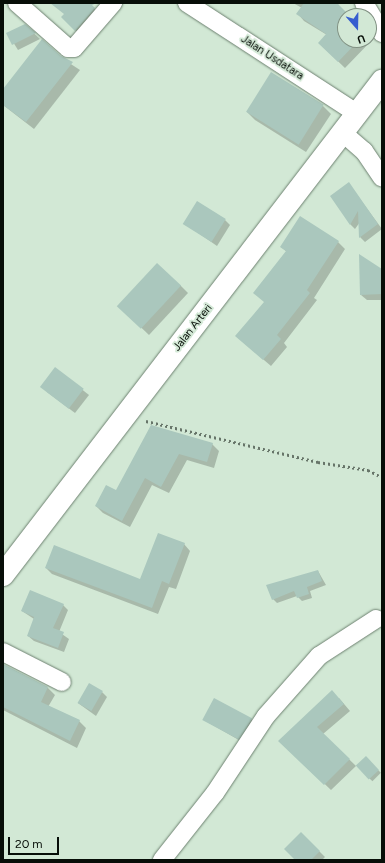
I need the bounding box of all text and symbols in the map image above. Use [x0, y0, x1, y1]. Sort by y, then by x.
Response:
north arrow [337, 8, 377, 48]
text: U [355, 31, 367, 46]
street label: Jalan Usdatara [238, 33, 306, 83]
street label: Jalan Arteri [171, 302, 215, 354]
scale bar [10, 829, 61, 855]
text: 20 m [15, 837, 43, 851]

